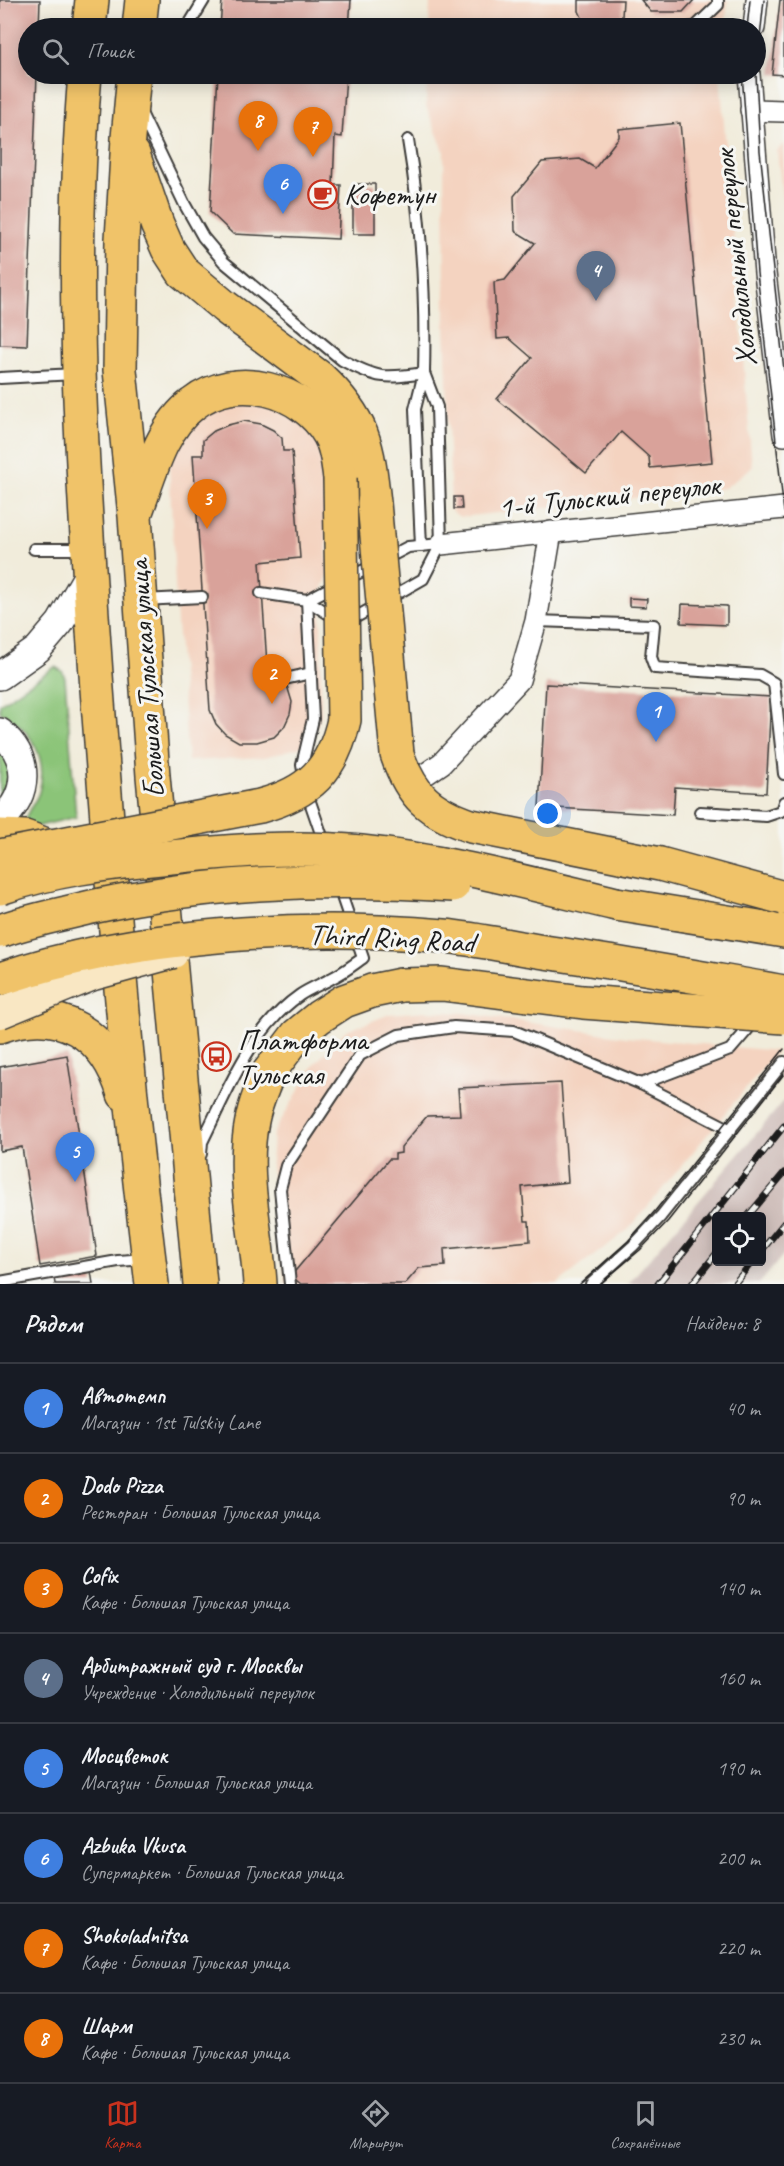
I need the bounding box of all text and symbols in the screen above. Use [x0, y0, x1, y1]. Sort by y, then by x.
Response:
search box [18, 18, 766, 84]
icon: search [39, 35, 72, 68]
text: Поиск [87, 37, 133, 65]
pin: 8 [238, 102, 278, 151]
pin: 7 [294, 108, 332, 157]
street label: Холодильный переулок [704, 145, 765, 368]
pin: 6 [264, 164, 302, 214]
place label: Кофетун [344, 175, 438, 213]
cafe icon: Кофетун [307, 178, 339, 210]
pin: 4 [576, 252, 616, 301]
street label: 1-й Тульский переулок [497, 465, 724, 527]
pin: 3 [188, 480, 226, 529]
street label: Большая Тульская улица [119, 556, 173, 799]
pin: 2 [252, 654, 292, 704]
pin: 1 [636, 692, 676, 742]
your location [533, 799, 562, 828]
street label: Third Ring Road [308, 915, 480, 962]
place label: Платформа Тульская [238, 1021, 370, 1093]
bus stop icon: Платформа Тульская [201, 1041, 233, 1073]
pin: 5 [56, 1132, 94, 1182]
map controls [712, 1212, 766, 1266]
button: locate [712, 1212, 766, 1266]
text: Рядом [24, 1307, 82, 1340]
text: Найдено: 8 [685, 1311, 760, 1336]
text: Автотемп [81, 1382, 166, 1410]
text: 1 [39, 1396, 48, 1421]
text: 40 m [726, 1396, 760, 1421]
text: Магазин · 1st Tulskiy Lane [81, 1410, 260, 1435]
text: Dodo Pizza [81, 1472, 163, 1500]
text: 2 [39, 1486, 48, 1511]
text: 90 m [726, 1486, 760, 1511]
text: Ресторан · Большая Тульская улица [81, 1500, 319, 1525]
text: Cofix [81, 1562, 117, 1590]
text: 3 [39, 1576, 48, 1601]
text: 140 m [717, 1576, 760, 1601]
text: Кафе · Большая Тульская улица [81, 1590, 289, 1615]
text: Арбитражный суд г. Москвы [81, 1652, 302, 1680]
text: 4 [39, 1666, 48, 1691]
text: 160 m [717, 1666, 760, 1691]
text: Учреждение · Холодильный переулок [81, 1680, 314, 1705]
text: Мосцветок [81, 1742, 167, 1770]
text: 5 [39, 1756, 48, 1781]
text: 190 m [717, 1756, 760, 1781]
text: Магазин · Большая Тульская улица [81, 1770, 312, 1795]
text: Azbuka Vkusa [81, 1832, 185, 1860]
text: 6 [39, 1846, 48, 1871]
text: 200 m [717, 1846, 760, 1871]
text: Супермаркет · Большая Тульская улица [81, 1860, 343, 1885]
text: Shokoladnitsa [81, 1922, 187, 1950]
text: 7 [39, 1936, 48, 1961]
text: 220 m [717, 1936, 760, 1961]
text: Кафе · Большая Тульская улица [81, 1950, 289, 1975]
text: Шарм [81, 2012, 132, 2040]
text: 8 [39, 2026, 48, 2051]
text: 230 m [717, 2026, 760, 2051]
text: Кафе · Большая Тульская улица [81, 2040, 289, 2065]
tab: Карта [104, 2097, 141, 2153]
tab: Маршрут [349, 2097, 402, 2153]
tab: Сохранённые [610, 2097, 680, 2153]

